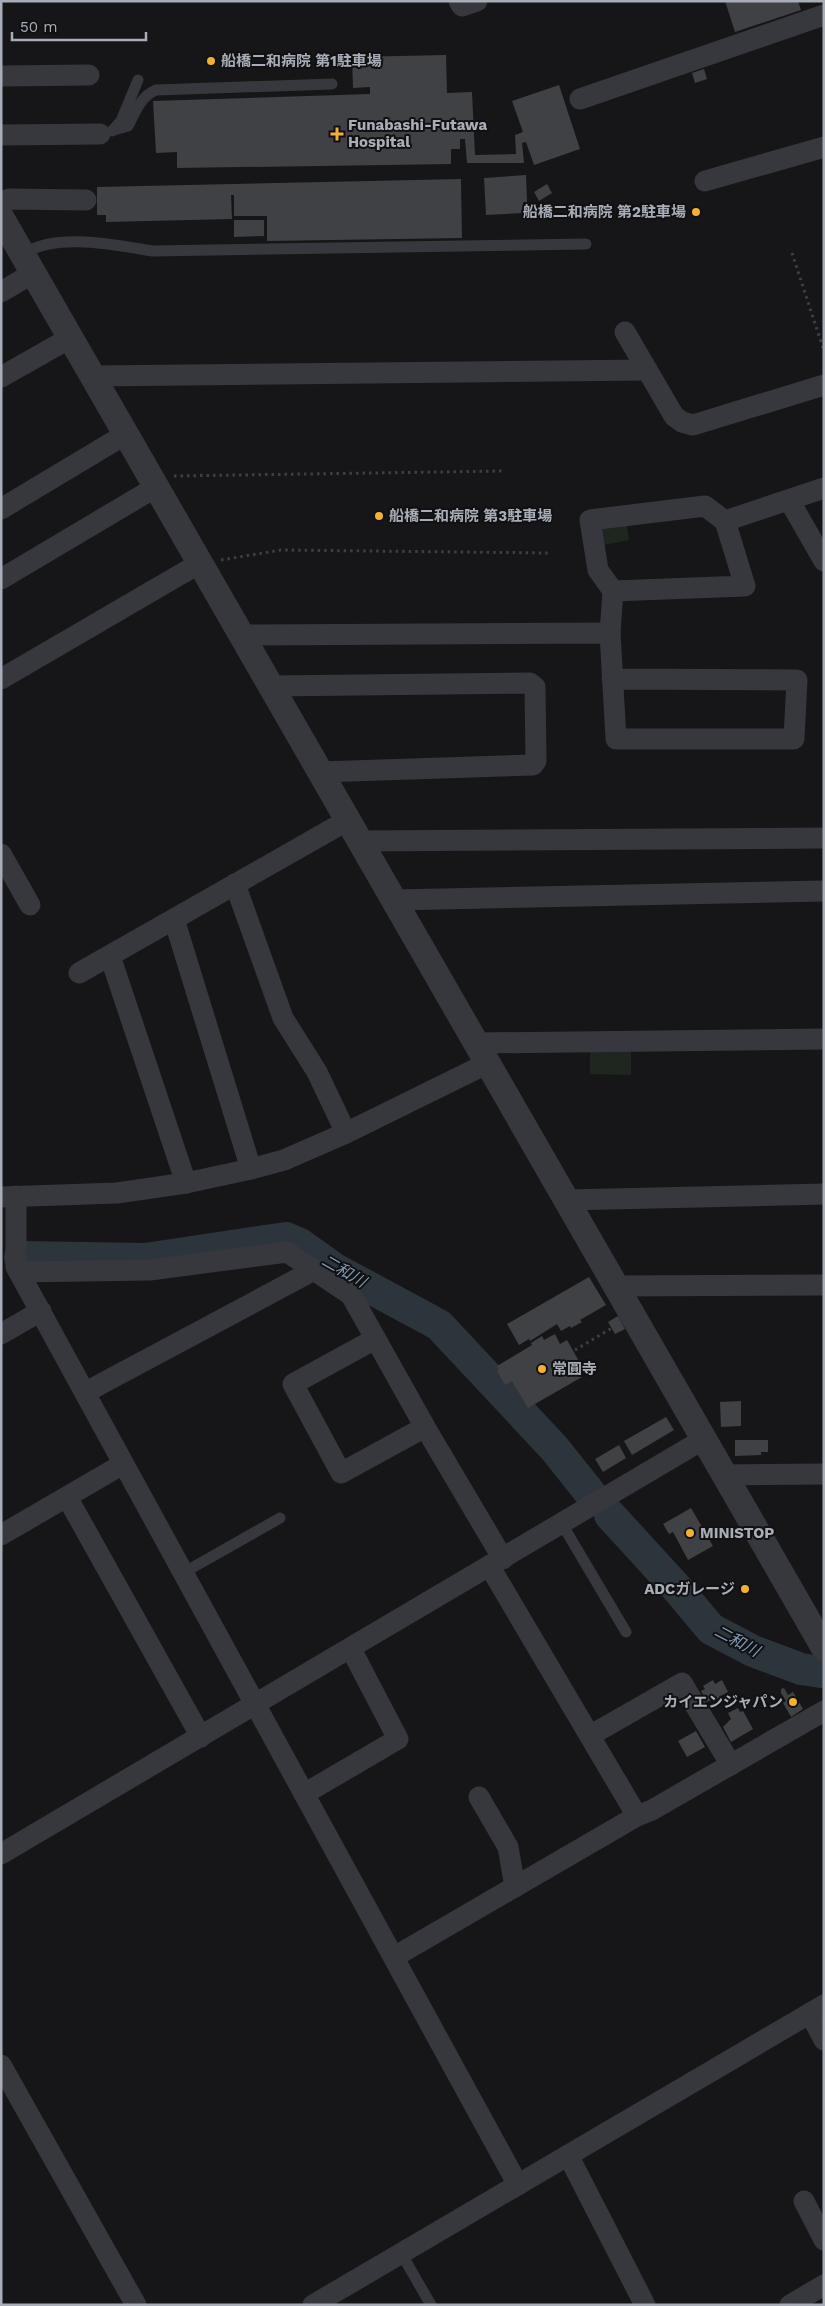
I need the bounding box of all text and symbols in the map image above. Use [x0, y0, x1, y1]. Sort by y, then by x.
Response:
scale bar [12, 10, 146, 42]
text: 50 m [20, 18, 57, 36]
place label: 船橋二和病院 第1駐車場 [221, 52, 382, 70]
marker: 船橋二和病院 第1駐車場 [205, 55, 217, 67]
place label: Funabashi-Futawa Hospital [348, 116, 488, 151]
marker: Funabashi-Futawa Hospital [330, 127, 344, 141]
place label: 船橋二和病院 第2駐車場 [523, 203, 686, 221]
marker: 船橋二和病院 第2駐車場 [690, 206, 702, 218]
place label: 船橋二和病院 第3駐車場 [389, 507, 552, 525]
marker: 船橋二和病院 第3駐車場 [373, 510, 385, 522]
water label: 二和川 [318, 1251, 371, 1292]
place label: 常圓寺 [552, 1360, 597, 1378]
marker: 常圓寺 [536, 1363, 548, 1375]
place label: MINISTOP [700, 1524, 774, 1542]
marker: MINISTOP [684, 1527, 696, 1539]
place label: ADCガレージ [644, 1580, 735, 1598]
marker: ADCガレージ [739, 1583, 751, 1595]
water label: 二和川 [711, 1621, 764, 1662]
place label: カイエンジャパン [663, 1693, 783, 1711]
marker: カイエンジャパン [787, 1696, 799, 1708]

